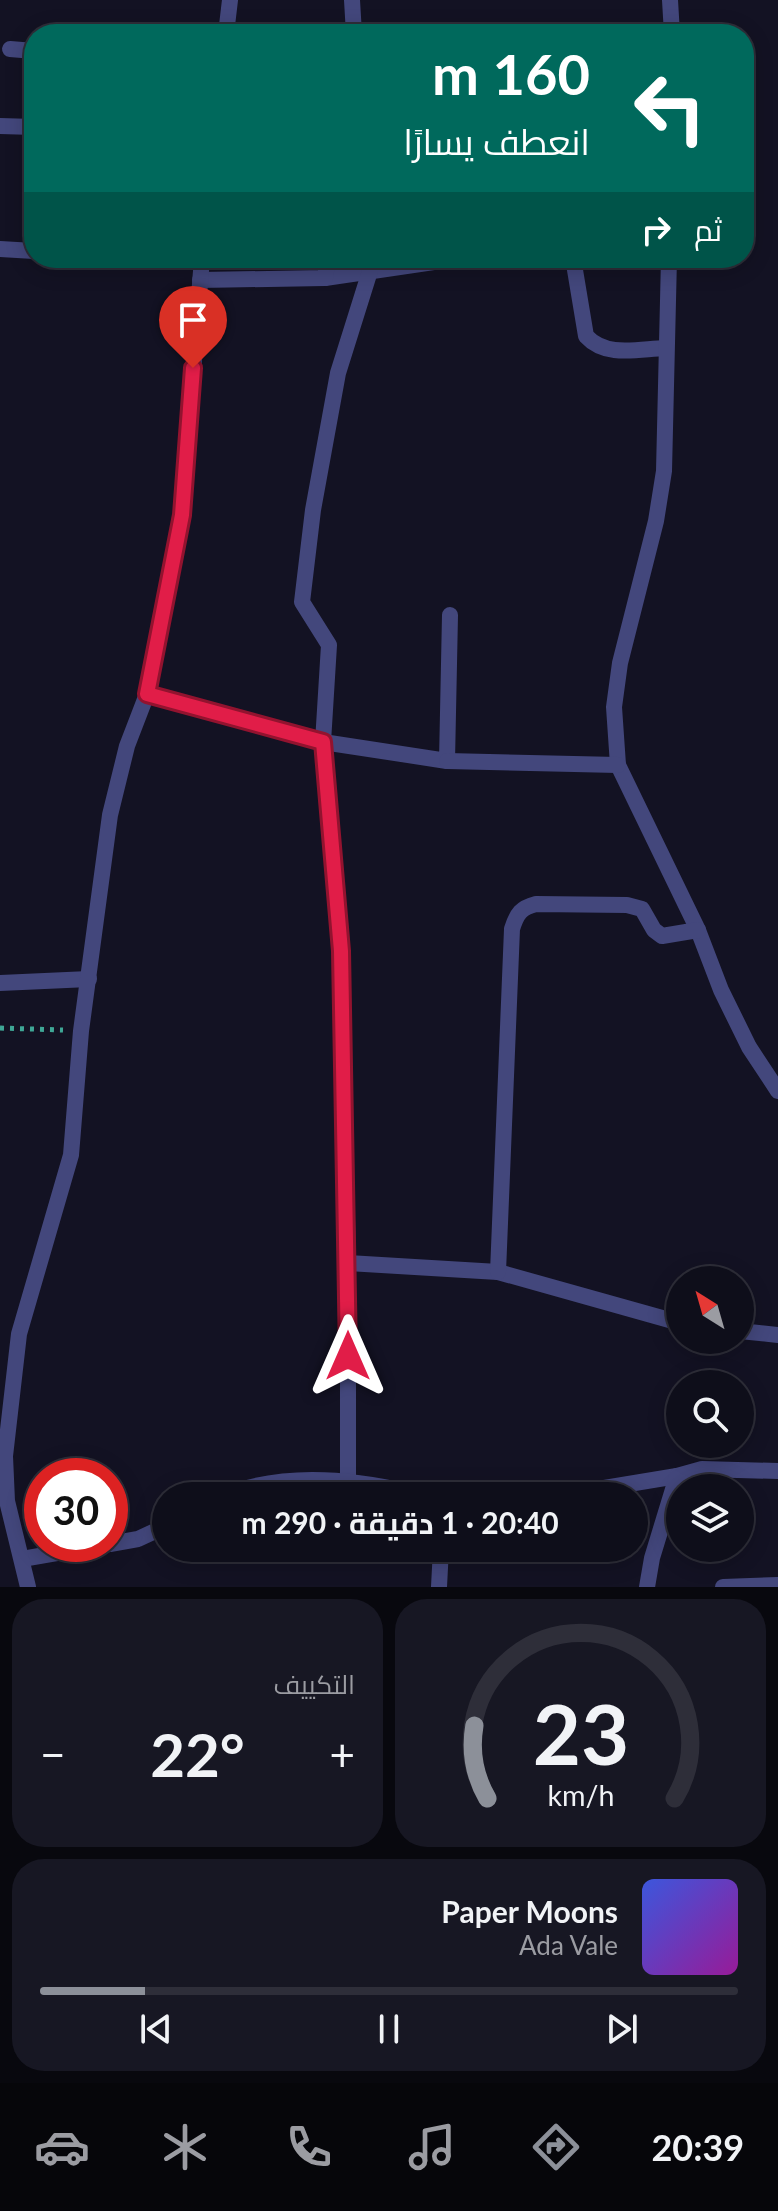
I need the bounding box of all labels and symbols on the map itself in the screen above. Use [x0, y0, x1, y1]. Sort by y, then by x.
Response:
pin [159, 286, 227, 368]
north arrow [666, 1266, 754, 1354]
position arrow [306, 1314, 390, 1398]
speed limit sign: 30 [24, 1458, 128, 1562]

